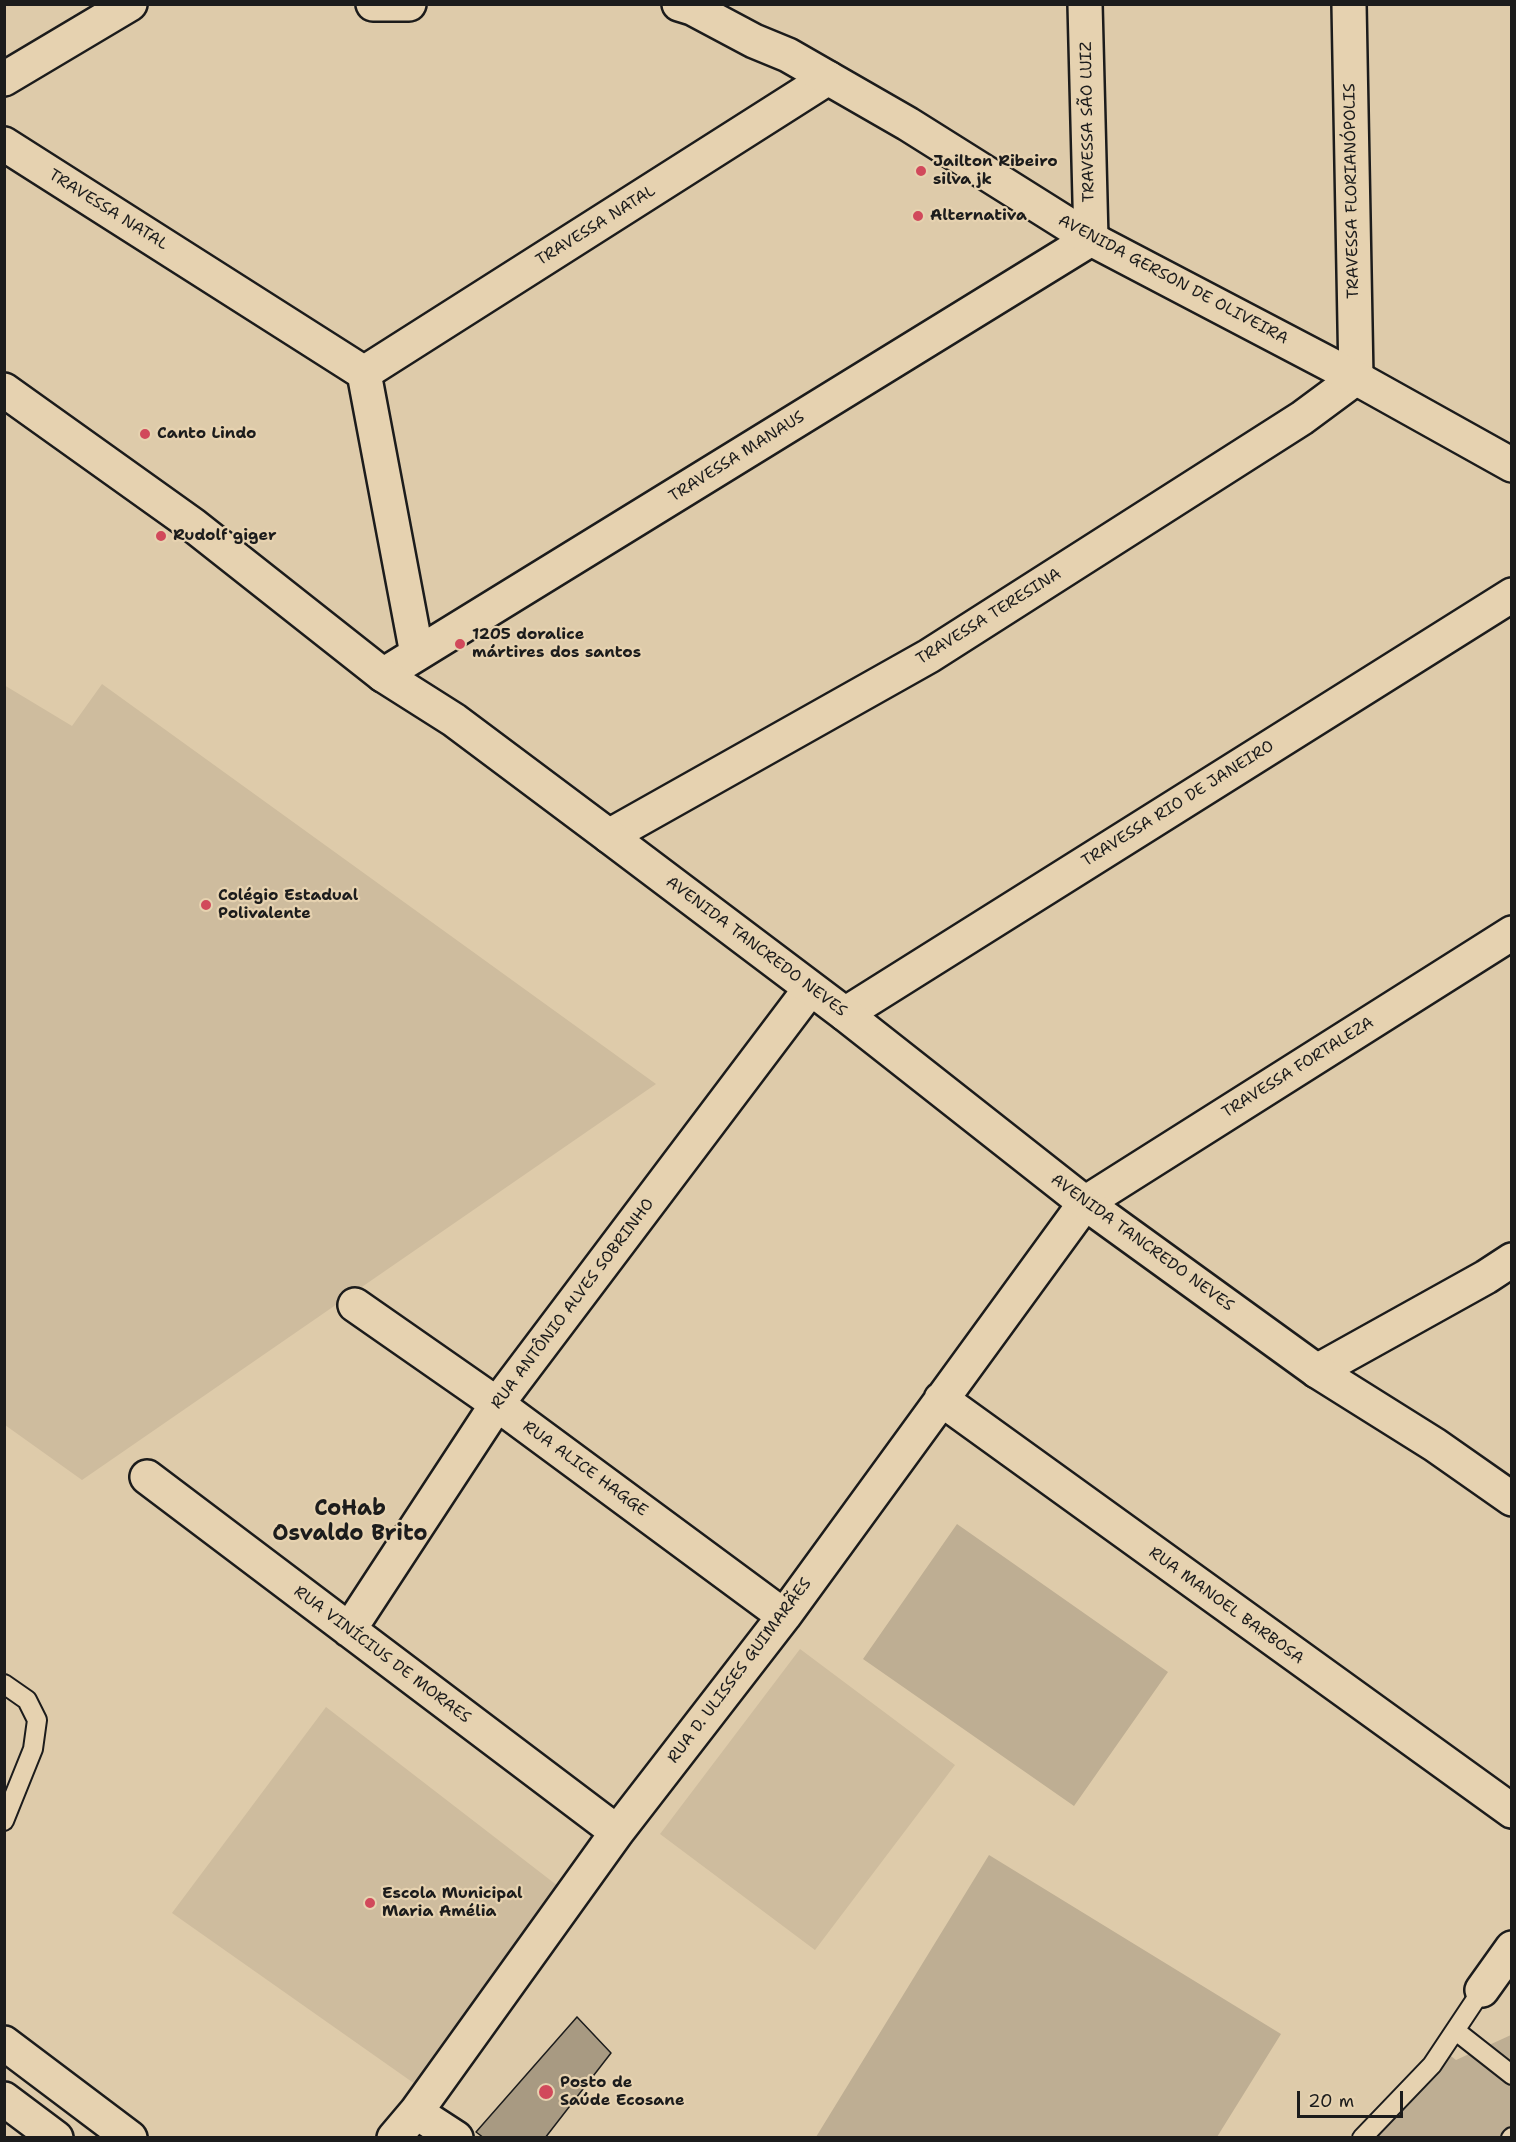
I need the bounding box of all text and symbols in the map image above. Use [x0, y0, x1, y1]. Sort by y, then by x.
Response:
street label: TRAVESSA SÃO LUIZ [1077, 42, 1099, 202]
street label: TRAVESSA FLORIANÓPOLIS [1341, 83, 1363, 299]
place label: Jailton Ribeiro silva jk [933, 152, 1058, 190]
marker: Jailton Ribeiro silva jk [914, 164, 928, 178]
street label: TRAVESSA NATAL [45, 166, 171, 254]
street label: TRAVESSA NATAL [533, 182, 659, 270]
place label: Alternativa [930, 206, 1027, 226]
marker: Alternativa [911, 209, 925, 223]
street label: AVENIDA GERSON DE OLIVEIRA [1055, 211, 1291, 349]
street label: TRAVESSA MANAUS [666, 408, 808, 506]
place label: Canto Lindo [157, 424, 256, 444]
marker: Canto Lindo [138, 427, 152, 441]
place label: Rudolf giger [173, 526, 276, 546]
marker: Rudolf giger [154, 529, 168, 543]
street label: TRAVESSA TERESINA [913, 565, 1065, 669]
place label: 1205 doralice mártires dos santos [472, 625, 641, 663]
marker: 1205 doralice mártires dos santos [453, 637, 467, 651]
street label: TRAVESSA RIO DE JANEIRO [1078, 737, 1278, 871]
street label: AVENIDA TANCREDO NEVES [662, 873, 850, 1021]
place label: Colégio Estadual Polivalente [218, 886, 358, 924]
marker: Colégio Estadual Polivalente [199, 898, 213, 912]
street label: TRAVESSA FORTALEZA [1219, 1013, 1377, 1123]
street label: AVENIDA TANCREDO NEVES [1047, 1170, 1237, 1316]
street label: RUA ANTÔNIO ALVES SOBRINHO [487, 1195, 659, 1413]
street label: RUA ALICE HAGGE [519, 1417, 651, 1521]
district label: CoHab Osvaldo Brito [272, 1496, 428, 1548]
street label: RUA MANOEL BARBOSA [1145, 1543, 1307, 1669]
street label: RUA D. ULISSES GUIMARÃES [664, 1575, 816, 1767]
street label: RUA VINÍCIUS DE MORAES [290, 1582, 474, 1728]
place label: Escola Municipal Maria Amélia [382, 1884, 523, 1922]
marker: Escola Municipal Maria Amélia [363, 1896, 377, 1910]
place label: Posto de Saúde Ecosane [560, 2073, 684, 2111]
scale bar [1300, 2079, 1406, 2117]
marker: Posto de Saúde Ecosane [537, 2083, 555, 2101]
text: 20 m [1308, 2089, 1354, 2113]

